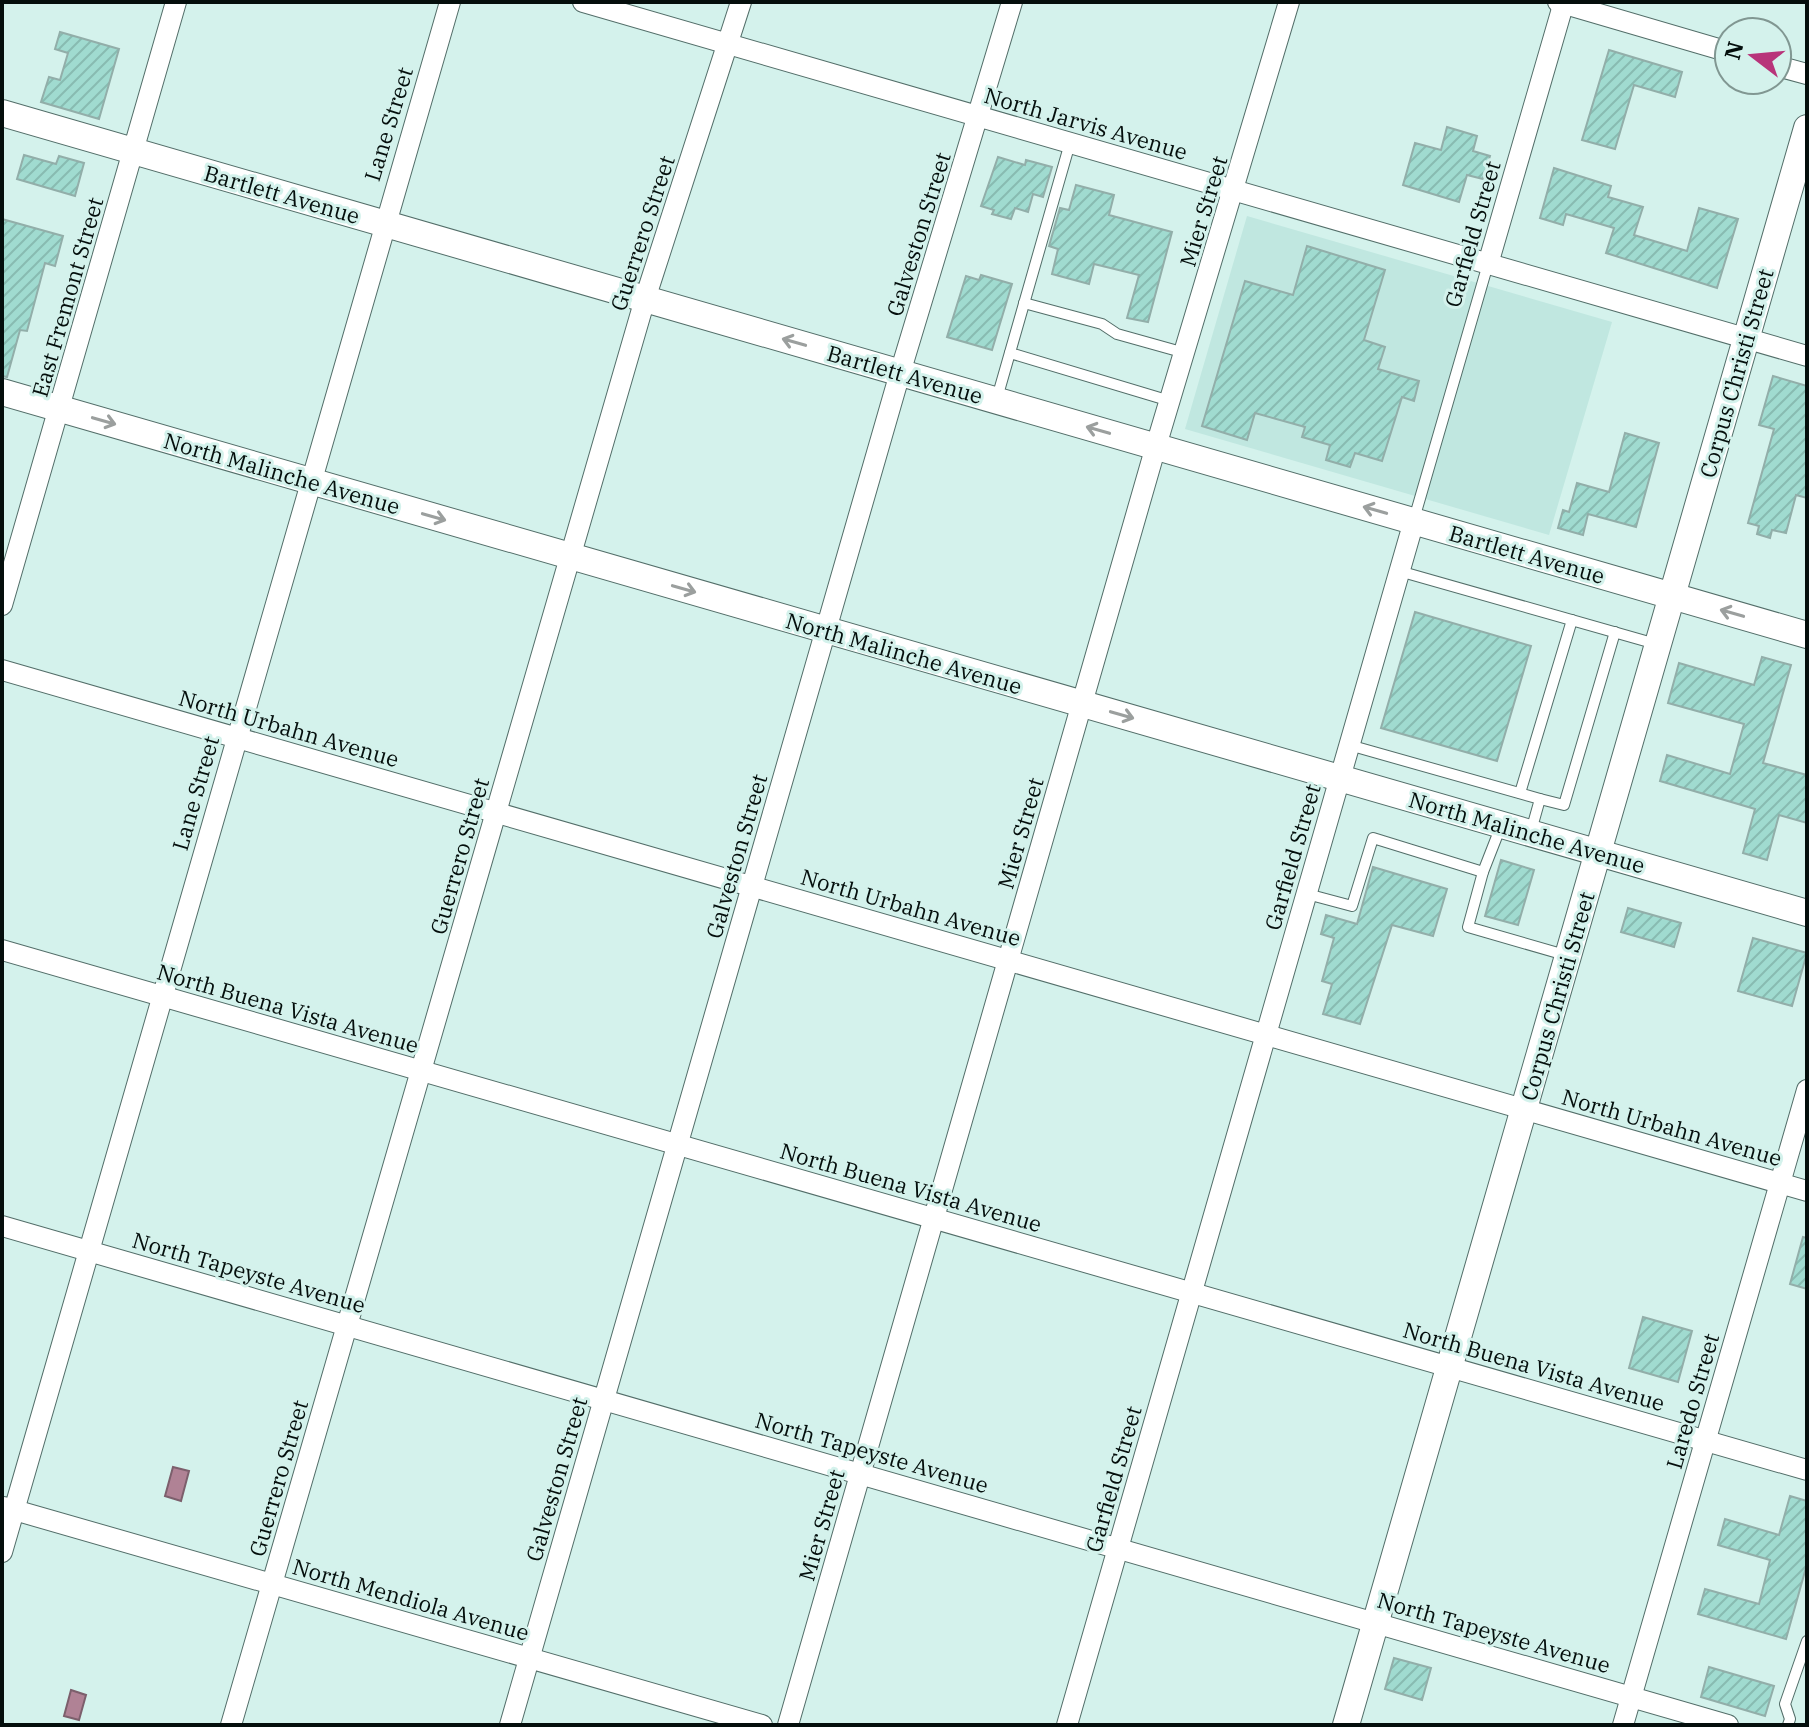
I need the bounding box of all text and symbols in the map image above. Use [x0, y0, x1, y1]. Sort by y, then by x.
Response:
north arrow [1713, 16, 1793, 96]
text: N [1717, 38, 1750, 63]
street label: Lane Street [357, 63, 419, 185]
street label: North Jarvis Avenue [981, 80, 1191, 166]
street label: Galveston Street [879, 148, 957, 319]
street label: Guerrero Street [603, 151, 681, 314]
street label: Mier Street [1172, 152, 1234, 270]
street label: Garfield Street [1437, 157, 1507, 310]
street label: Bartlett Avenue [201, 158, 363, 230]
street label: East Fremont Street [25, 194, 109, 400]
street label: Corpus Christi Street [1692, 265, 1780, 481]
one-way arrow [782, 334, 808, 349]
street label: Bartlett Avenue [824, 338, 986, 410]
one-way arrow [90, 414, 116, 429]
one-way arrow [1086, 422, 1112, 437]
street label: North Malinche Avenue [161, 425, 403, 521]
one-way arrow [1362, 502, 1388, 517]
one-way arrow [421, 510, 447, 525]
street label: Bartlett Avenue [1446, 518, 1608, 590]
one-way arrow [671, 582, 697, 597]
street label: North Malinche Avenue [783, 605, 1025, 701]
one-way arrow [1720, 605, 1746, 620]
street label: North Urbahn Avenue [176, 683, 402, 773]
one-way arrow [1109, 708, 1135, 723]
street label: Lane Street [165, 732, 225, 854]
street label: Galveston Street [699, 770, 773, 942]
street label: Guerrero Street [423, 774, 495, 938]
street label: Mier Street [990, 774, 1050, 892]
street label: Garfield Street [1257, 780, 1327, 933]
street label: North Malinche Avenue [1406, 784, 1648, 880]
street label: North Urbahn Avenue [798, 862, 1024, 952]
street label: Corpus Christi Street [1513, 888, 1601, 1104]
street label: North Buena Vista Avenue [154, 957, 422, 1059]
street label: North Urbahn Avenue [1559, 1082, 1785, 1172]
street label: North Buena Vista Avenue [777, 1136, 1045, 1238]
street label: North Tapeyste Avenue [129, 1225, 369, 1319]
street label: North Buena Vista Avenue [1400, 1315, 1668, 1417]
street label: Laredo Street [1659, 1330, 1725, 1472]
street label: Galveston Street [519, 1393, 593, 1565]
street label: Guerrero Street [242, 1396, 314, 1560]
street label: Garfield Street [1078, 1402, 1148, 1555]
street label: North Tapeyste Avenue [752, 1405, 992, 1499]
street label: Mier Street [791, 1466, 851, 1584]
street label: North Mendiola Avenue [289, 1551, 533, 1647]
street label: North Tapeyste Avenue [1374, 1585, 1614, 1679]

